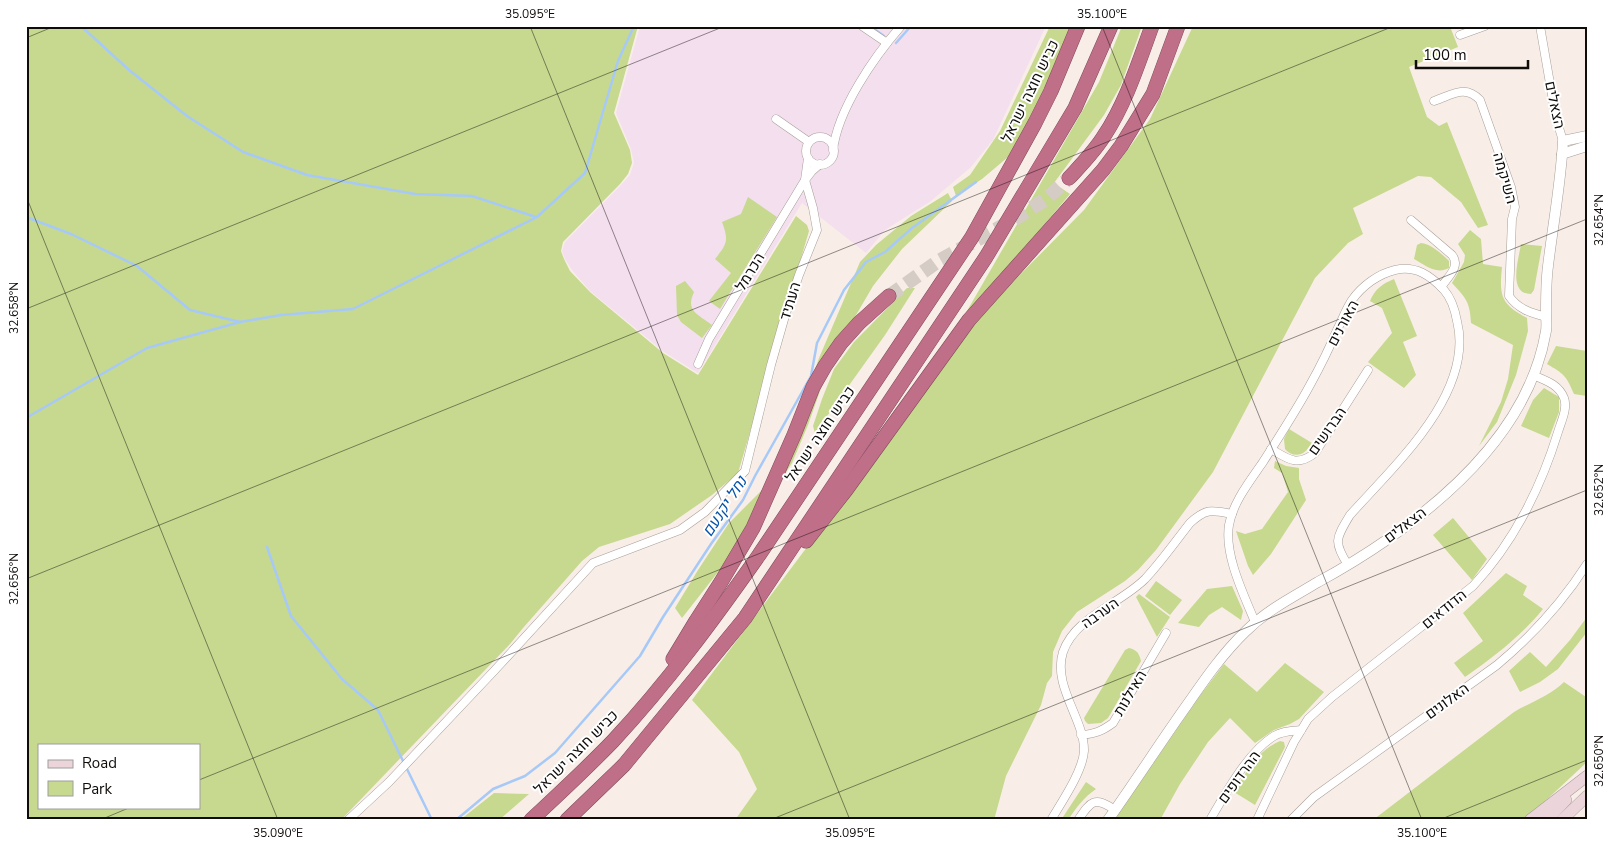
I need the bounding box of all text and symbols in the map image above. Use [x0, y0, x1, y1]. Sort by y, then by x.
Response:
text: 35.095°E [505, 6, 555, 22]
text: 35.100°E [1077, 6, 1127, 22]
street label: כביש חוצה ישראל [997, 36, 1063, 146]
scale bar [1416, 38, 1528, 70]
text: 100 m [1423, 45, 1467, 65]
street label: הצאלים [1540, 79, 1570, 131]
street label: השיקמה [1488, 150, 1522, 206]
text: 32.654°N [1591, 194, 1607, 246]
street label: הכרמל [731, 249, 769, 295]
street label: העתיד [775, 279, 805, 323]
text: 32.658°N [6, 282, 22, 334]
street label: האורנים [1322, 296, 1364, 350]
street label: כביש חוצה ישראל [780, 382, 860, 486]
street label: הברושים [1303, 403, 1351, 459]
text: 32.652°N [1591, 464, 1607, 516]
water label: נחל יקנעם [697, 471, 753, 541]
street label: הצאלים [1380, 502, 1430, 548]
text: 32.656°N [6, 553, 22, 605]
street label: הדודאים [1417, 585, 1471, 633]
street label: הערבה [1077, 593, 1123, 633]
street label: האילנות [1109, 666, 1151, 720]
street label: האלונים [1421, 678, 1473, 724]
street label: כביש חוצה ישראל [529, 705, 623, 799]
text: 32.650°N [1591, 735, 1607, 787]
legend [38, 744, 200, 808]
street label: ההרדופים [1213, 747, 1265, 807]
text: Road [82, 753, 117, 773]
text: Park [82, 779, 112, 799]
text: 35.090°E [253, 825, 303, 841]
text: 35.095°E [825, 825, 875, 841]
text: 35.100°E [1397, 825, 1447, 841]

